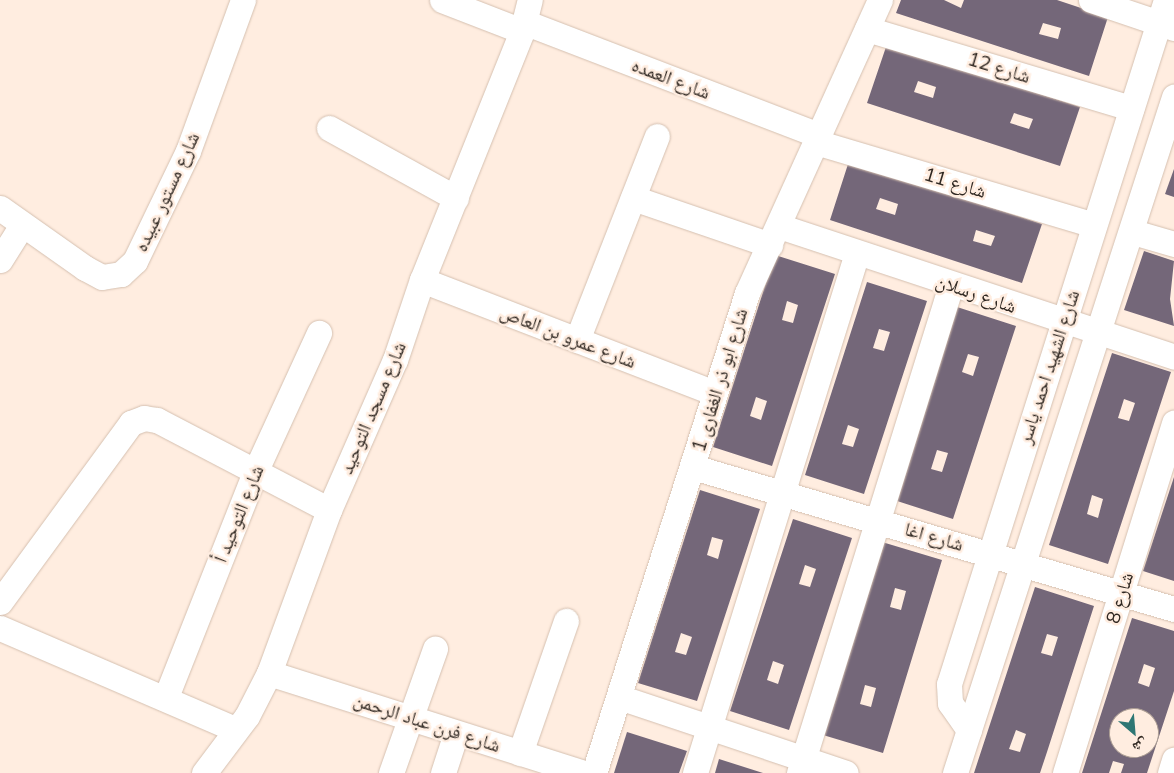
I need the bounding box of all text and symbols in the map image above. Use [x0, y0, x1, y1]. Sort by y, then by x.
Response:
street label: شارع 12 [965, 48, 1033, 88]
street label: شارع العمده [629, 54, 713, 104]
street label: شارع مستور عبيده [129, 129, 205, 255]
street label: شارع 11 [921, 163, 989, 203]
street label: شارع رسلان [933, 270, 1019, 318]
street label: شارع الشهيد احمد ياسر [1013, 287, 1085, 447]
street label: شارع عمرو بن العاص [497, 301, 639, 373]
street label: شارع ابو ذر الغفارى 1 [687, 305, 753, 455]
street label: شارع مسجد التوحيد [335, 339, 411, 477]
street label: شارع التوحيد أ [209, 462, 269, 566]
street label: شارع اغا [902, 518, 966, 556]
street label: شارع 8 [1101, 570, 1139, 626]
street label: شارع فرن عباد الرحمن [351, 689, 503, 757]
north arrow [1109, 708, 1159, 758]
text: ش [1130, 734, 1151, 757]

